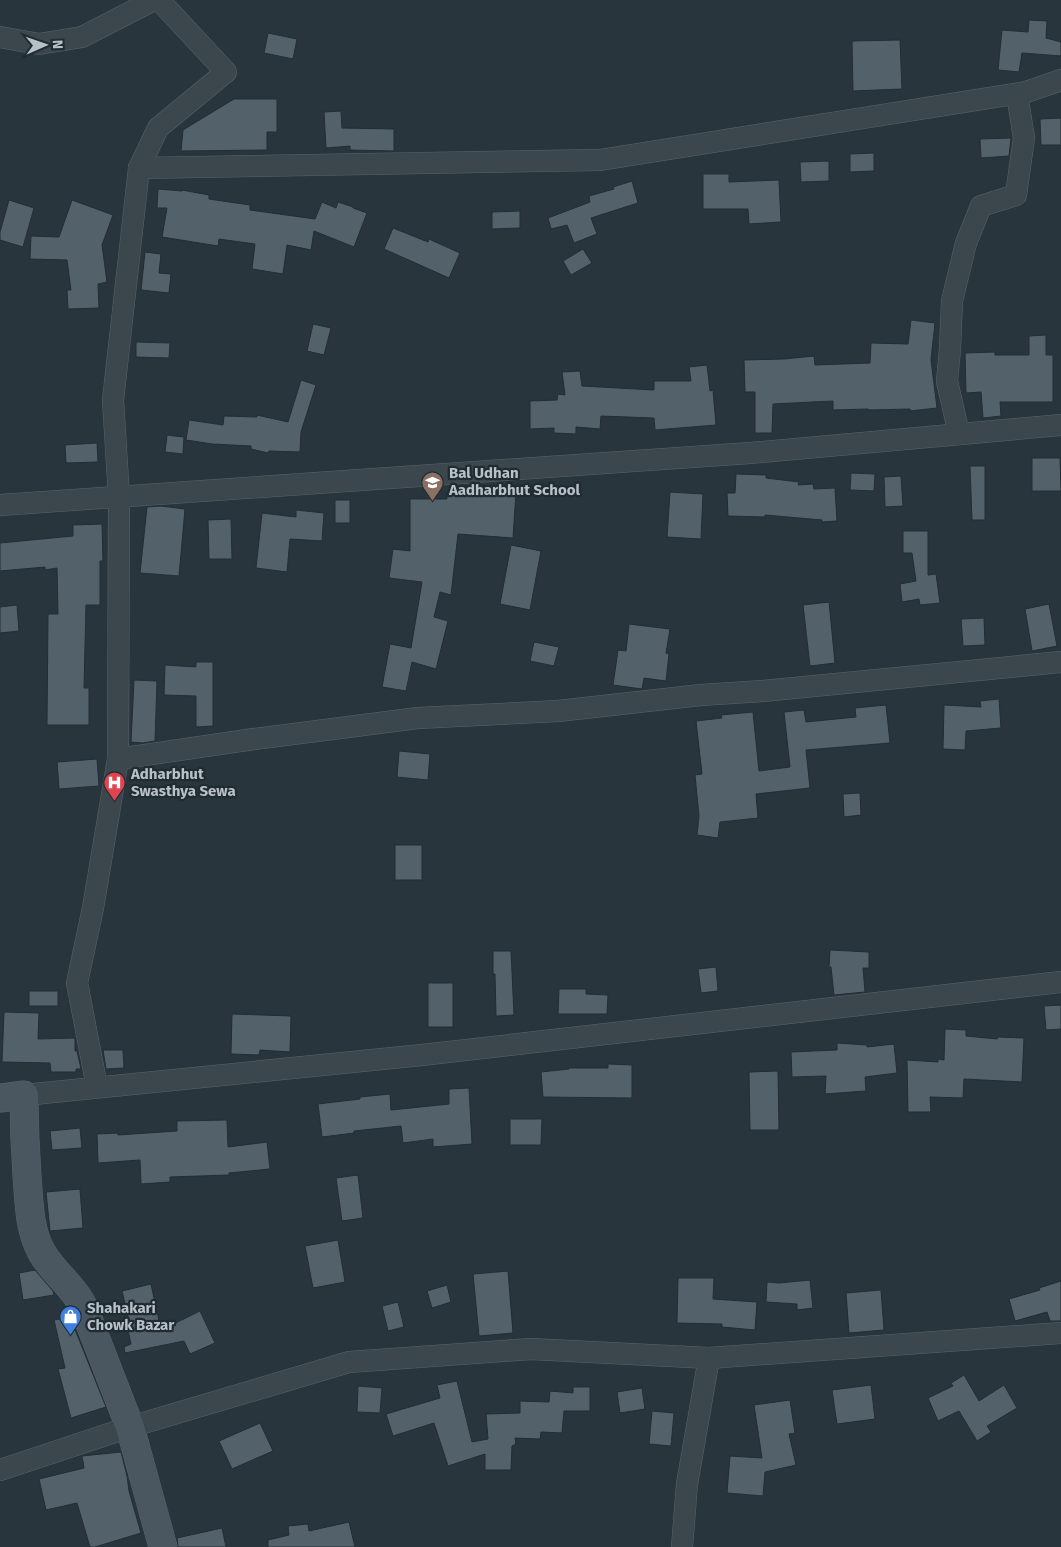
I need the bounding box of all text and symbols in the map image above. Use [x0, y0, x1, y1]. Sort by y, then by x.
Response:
north arrow [20, 20, 70, 70]
text: N [49, 40, 66, 50]
place label: Bal Udhan Aadharbhut School [448, 464, 580, 499]
school or university icon: Bal Udhan Aadharbhut School [421, 470, 445, 501]
place label: Adharbhut Swasthya Sewa [130, 765, 236, 800]
hospital icon: Adharbhut Swasthya Sewa [103, 771, 127, 802]
place label: Shahakari Chowk Bazar [87, 1299, 175, 1334]
shop icon: Shahakari Chowk Bazar [59, 1305, 83, 1336]

